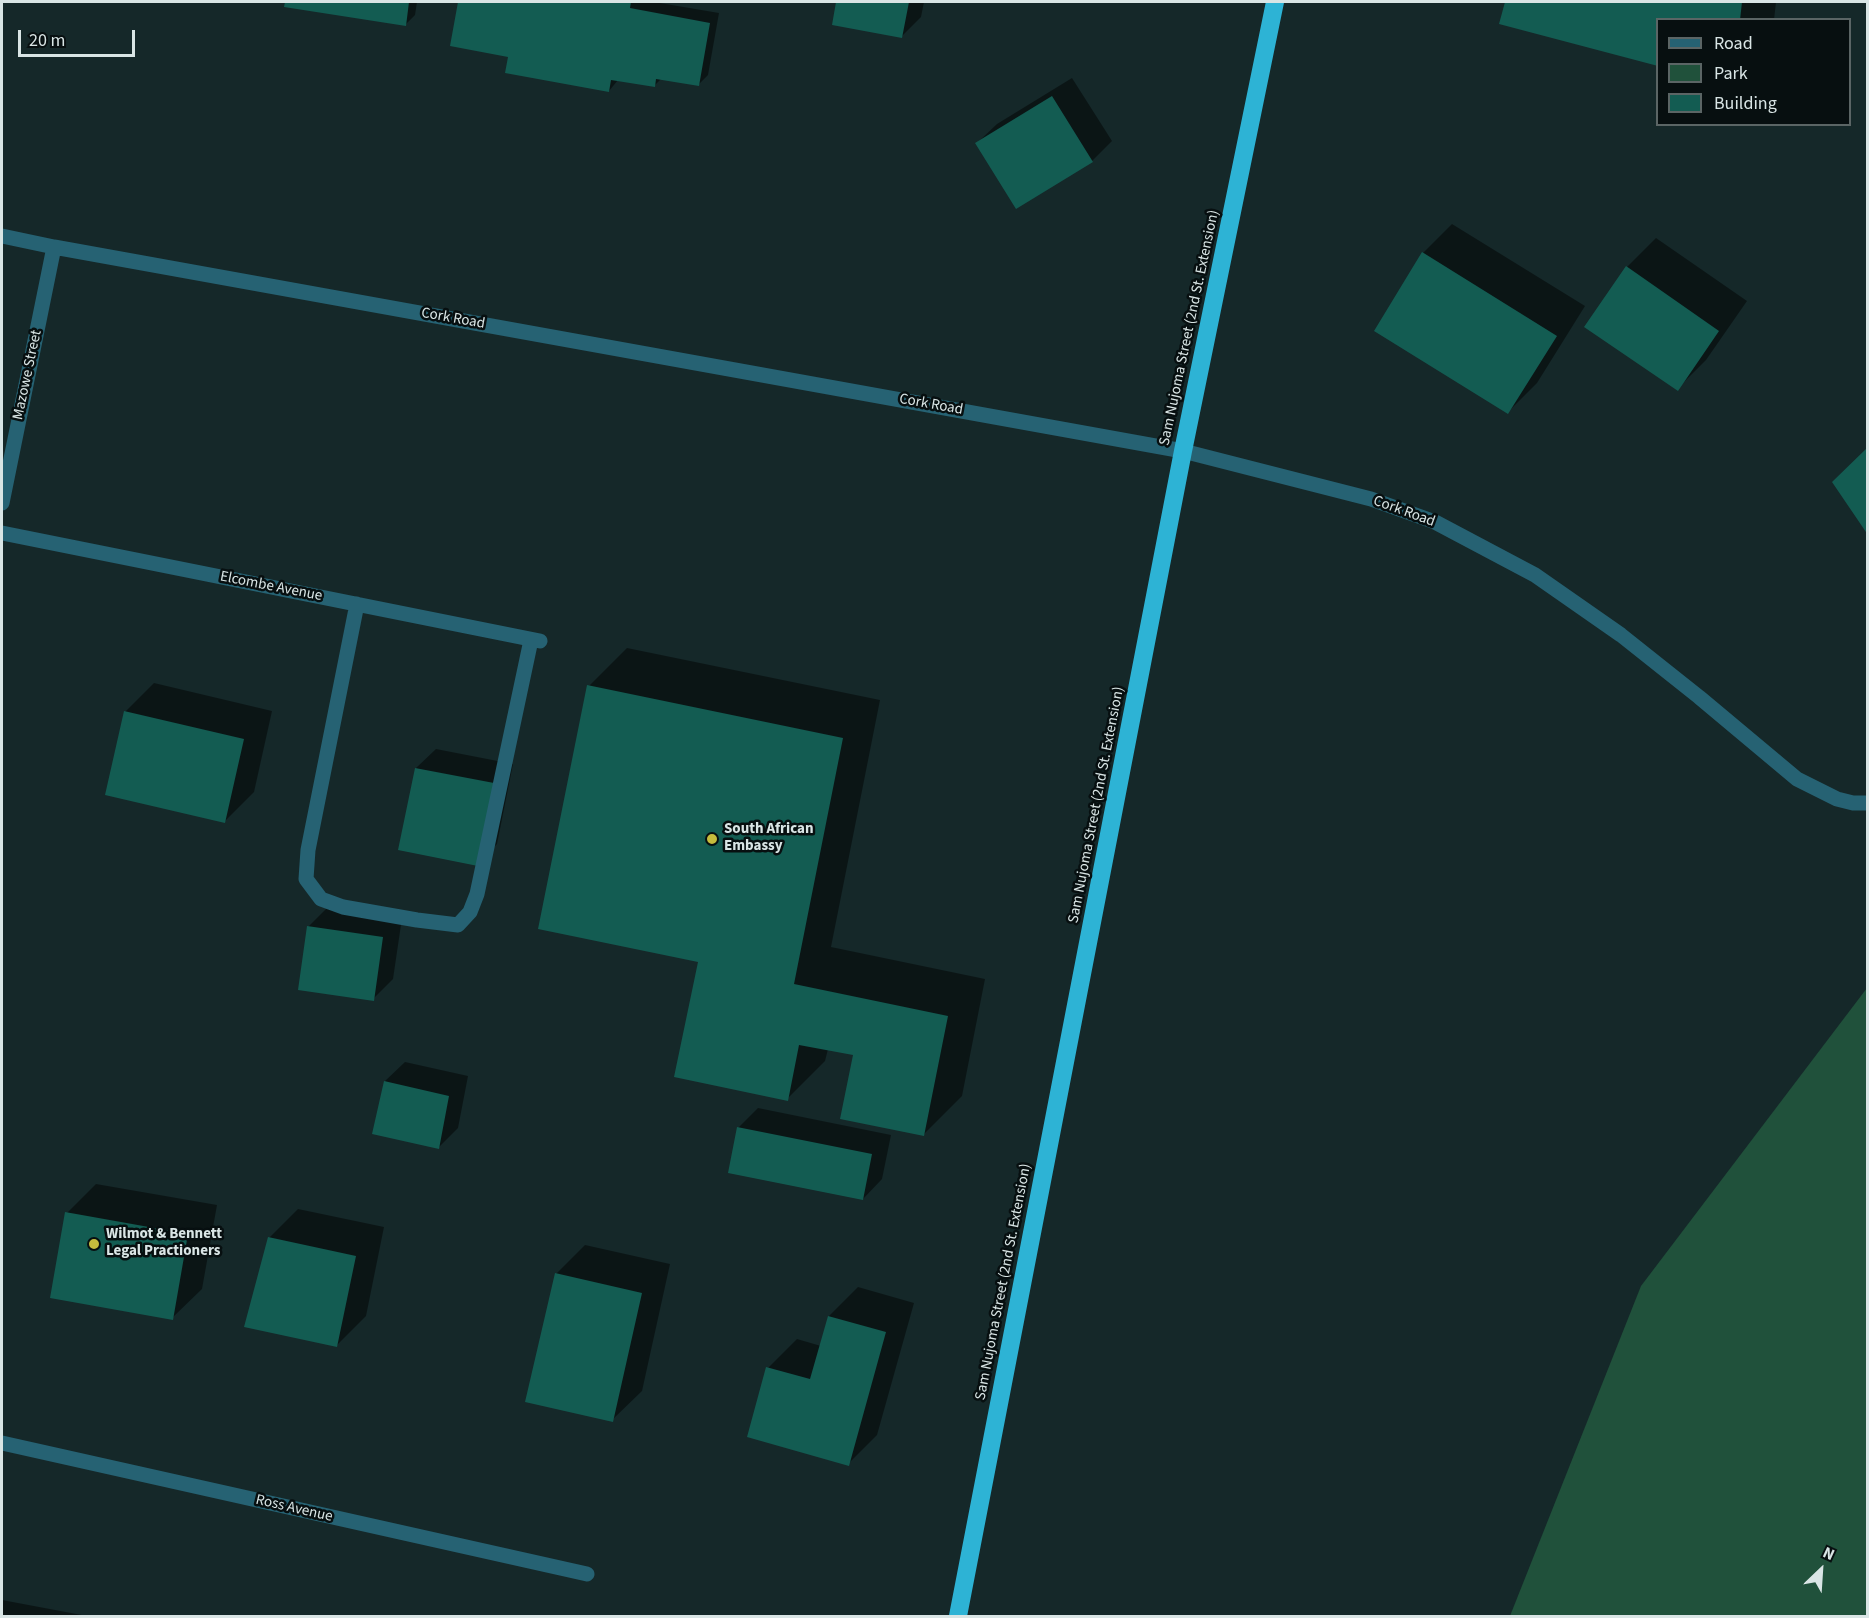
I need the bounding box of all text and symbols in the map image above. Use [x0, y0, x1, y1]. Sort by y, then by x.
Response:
scale bar [21, 18, 138, 56]
legend [1656, 18, 1851, 126]
text: 20 m [29, 28, 65, 53]
text: Road [1714, 31, 1753, 56]
text: Park [1714, 61, 1748, 86]
text: Building [1714, 91, 1777, 116]
street label: Sam Nujoma Street (2nd St. Extension) [1156, 209, 1224, 447]
street label: Cork Road [420, 305, 486, 333]
street label: Mazowe Street [10, 328, 46, 422]
street label: Cork Road [898, 391, 964, 419]
street label: Cork Road [1371, 493, 1437, 531]
street label: Elcombe Avenue [218, 568, 324, 606]
street label: Sam Nujoma Street (2nd St. Extension) [1065, 685, 1129, 925]
place label: South African Embassy [724, 821, 814, 856]
marker: South African Embassy [705, 832, 719, 846]
street label: Sam Nujoma Street (2nd St. Extension) [972, 1162, 1036, 1402]
place label: Wilmot & Bennett Legal Practioners [106, 1226, 222, 1261]
marker: Wilmot & Bennett Legal Practioners [87, 1237, 101, 1251]
street label: Ross Avenue [254, 1491, 334, 1527]
north arrow [1791, 1540, 1851, 1600]
text: N [1819, 1541, 1838, 1566]

